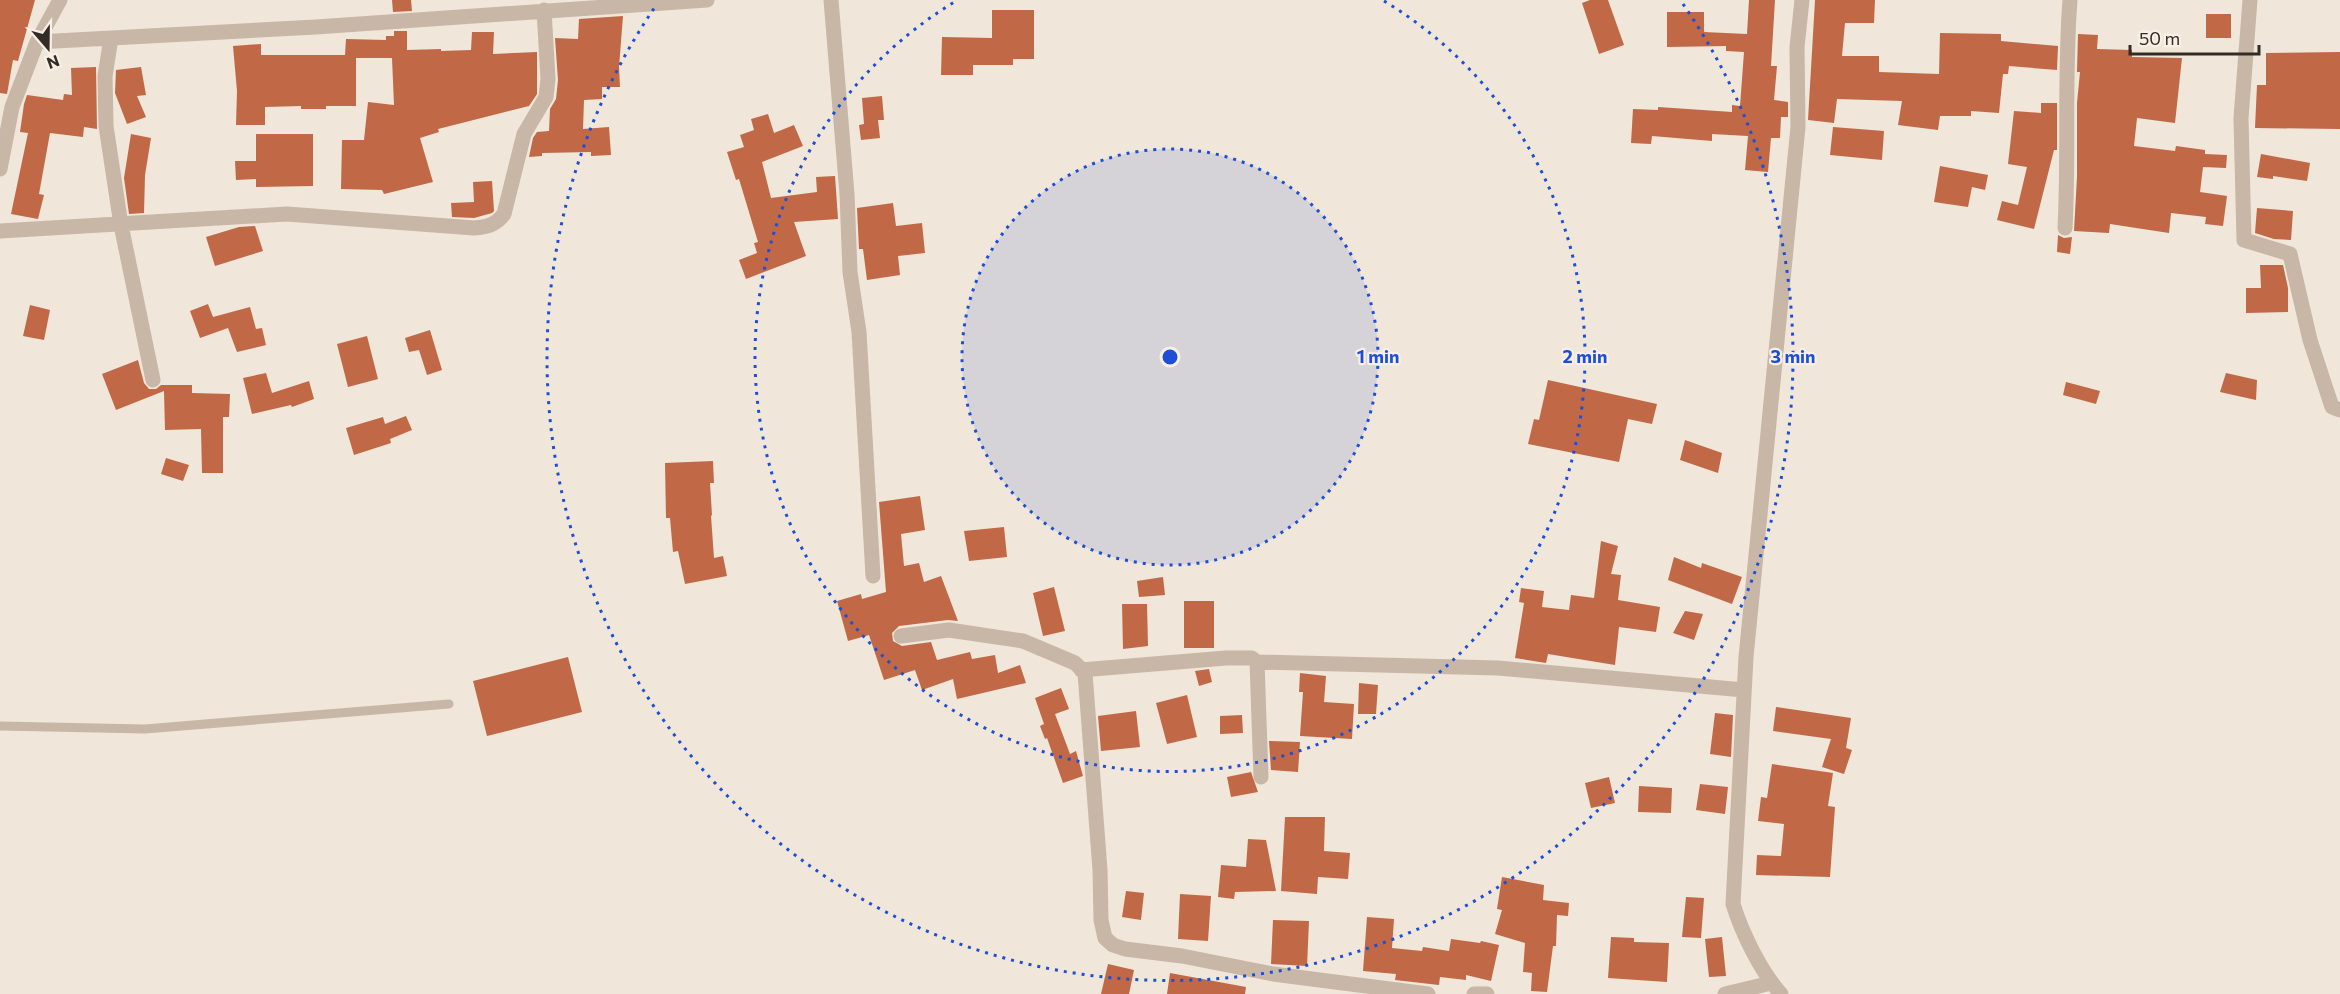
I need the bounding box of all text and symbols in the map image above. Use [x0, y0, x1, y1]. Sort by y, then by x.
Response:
north arrow [18, 18, 78, 78]
scale bar [2130, 18, 2259, 56]
text: 50 m [2139, 27, 2180, 49]
text: N [44, 52, 62, 74]
text: 1 min [1357, 345, 1399, 367]
text: 2 min [1563, 345, 1607, 367]
text: 3 min [1770, 345, 1816, 367]
centre of rings [1160, 347, 1180, 367]

